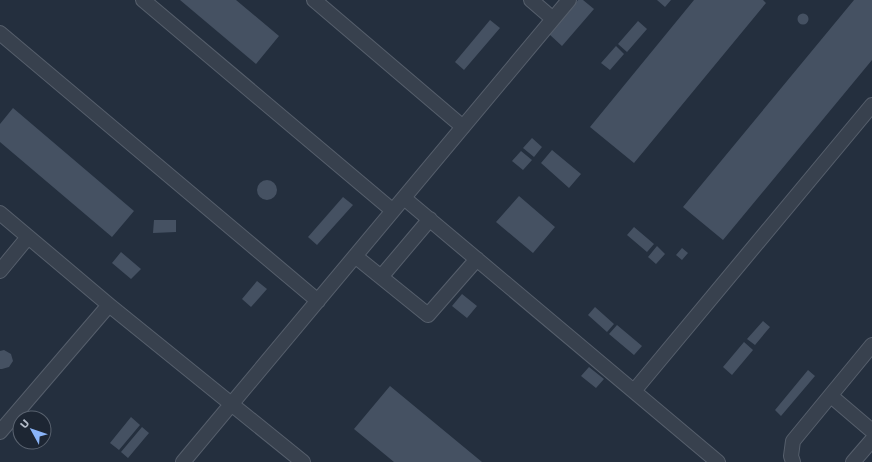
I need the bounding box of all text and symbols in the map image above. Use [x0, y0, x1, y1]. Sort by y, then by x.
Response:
north arrow [12, 410, 52, 450]
text: U [17, 417, 32, 431]

